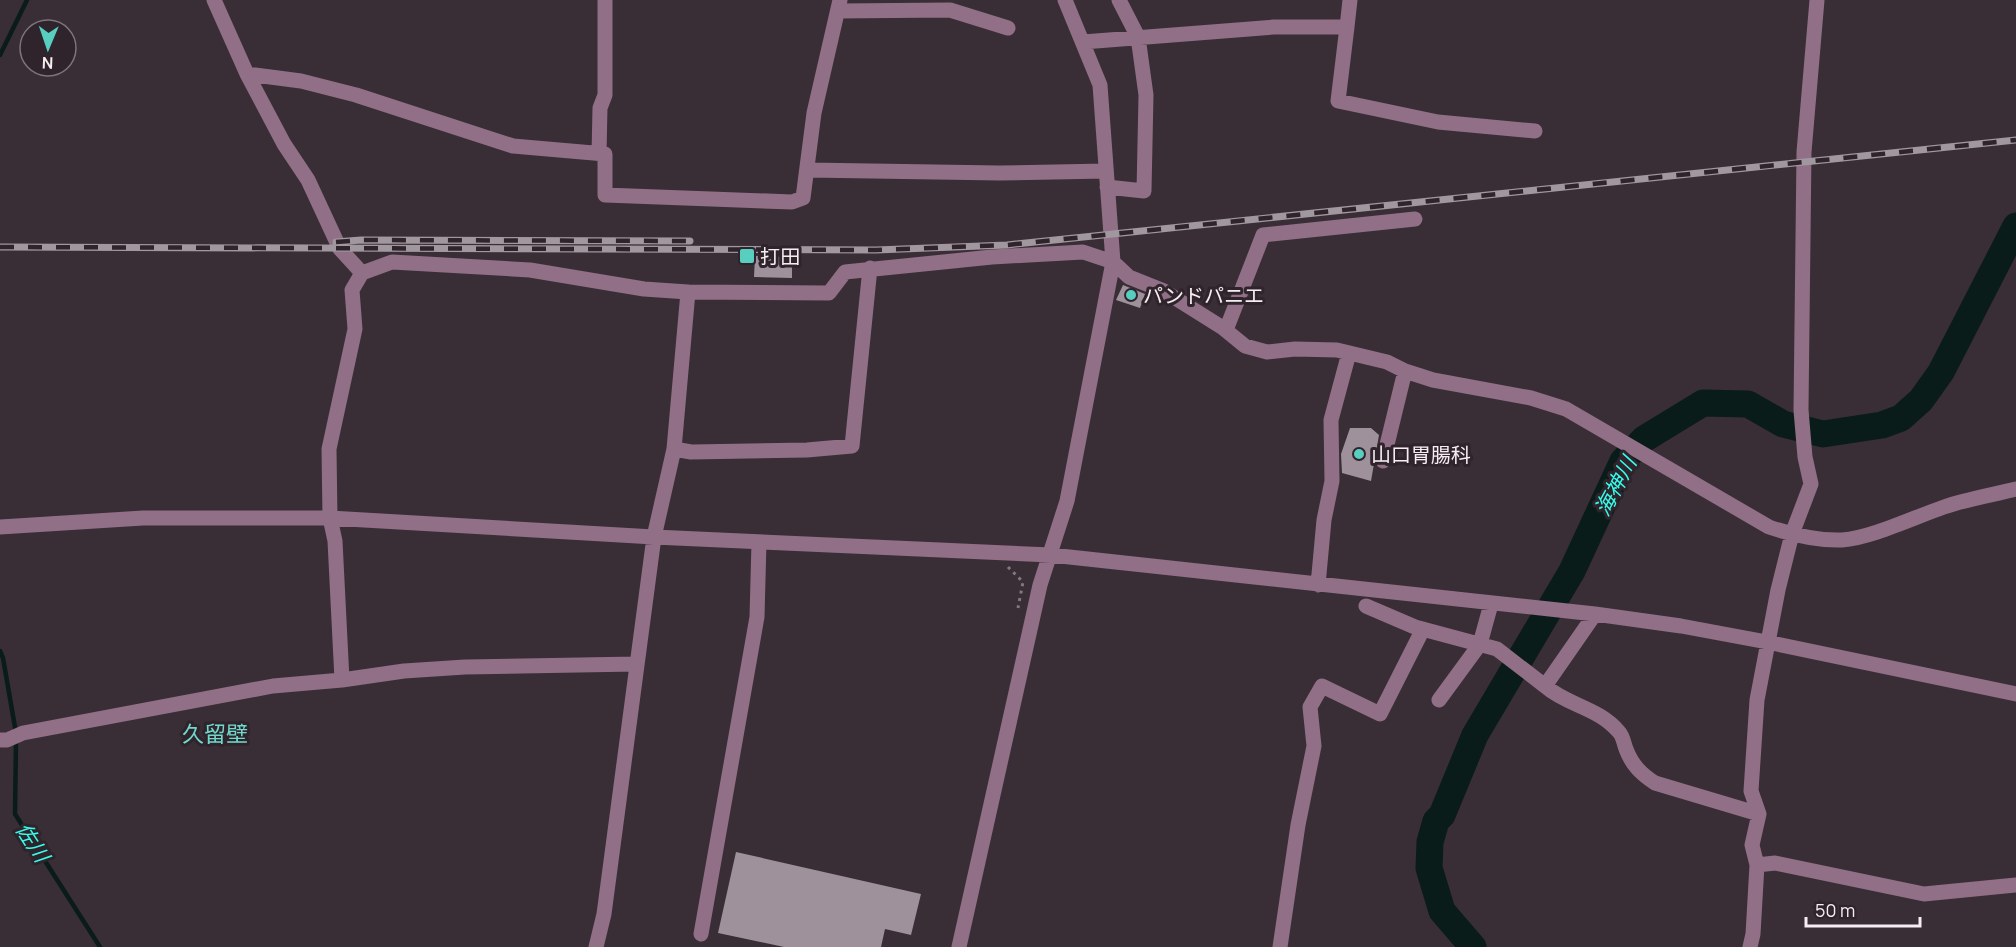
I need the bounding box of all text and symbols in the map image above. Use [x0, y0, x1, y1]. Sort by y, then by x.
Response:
north arrow [18, 18, 78, 78]
text: N [41, 52, 54, 74]
place label: 打田 [760, 243, 800, 270]
marker: 打田 [738, 247, 756, 265]
place label: パンドパニエ [1143, 282, 1264, 309]
marker: パンドパニエ [1124, 288, 1138, 302]
place label: 山口胃腸科 [1371, 441, 1471, 468]
marker: 山口胃腸科 [1352, 447, 1366, 461]
water label: 海神川 [1588, 450, 1643, 520]
district label: 久留壁 [182, 719, 248, 749]
water label: 佐川 [10, 817, 57, 869]
scale bar [1806, 890, 1920, 928]
text: 50 m [1815, 898, 1855, 922]

